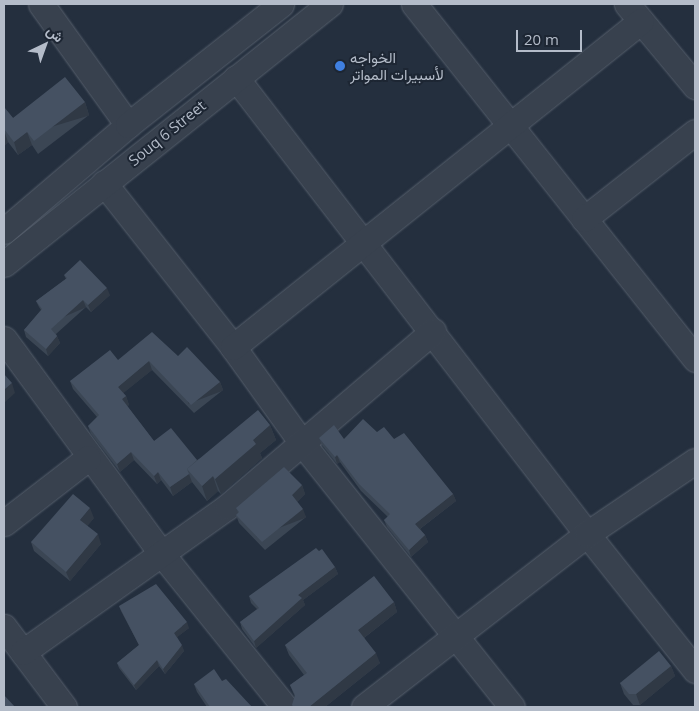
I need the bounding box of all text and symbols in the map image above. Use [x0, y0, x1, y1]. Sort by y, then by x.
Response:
north arrow [20, 20, 70, 70]
scale bar [519, 20, 585, 52]
text: ش [43, 21, 68, 46]
text: 20 m [524, 29, 559, 49]
place label: الخواجه لأسبيرات المواتر [350, 48, 444, 83]
marker: الخواجه لأسبيرات المواتر [334, 60, 346, 72]
street label: Souq 6 Street [125, 96, 209, 170]

